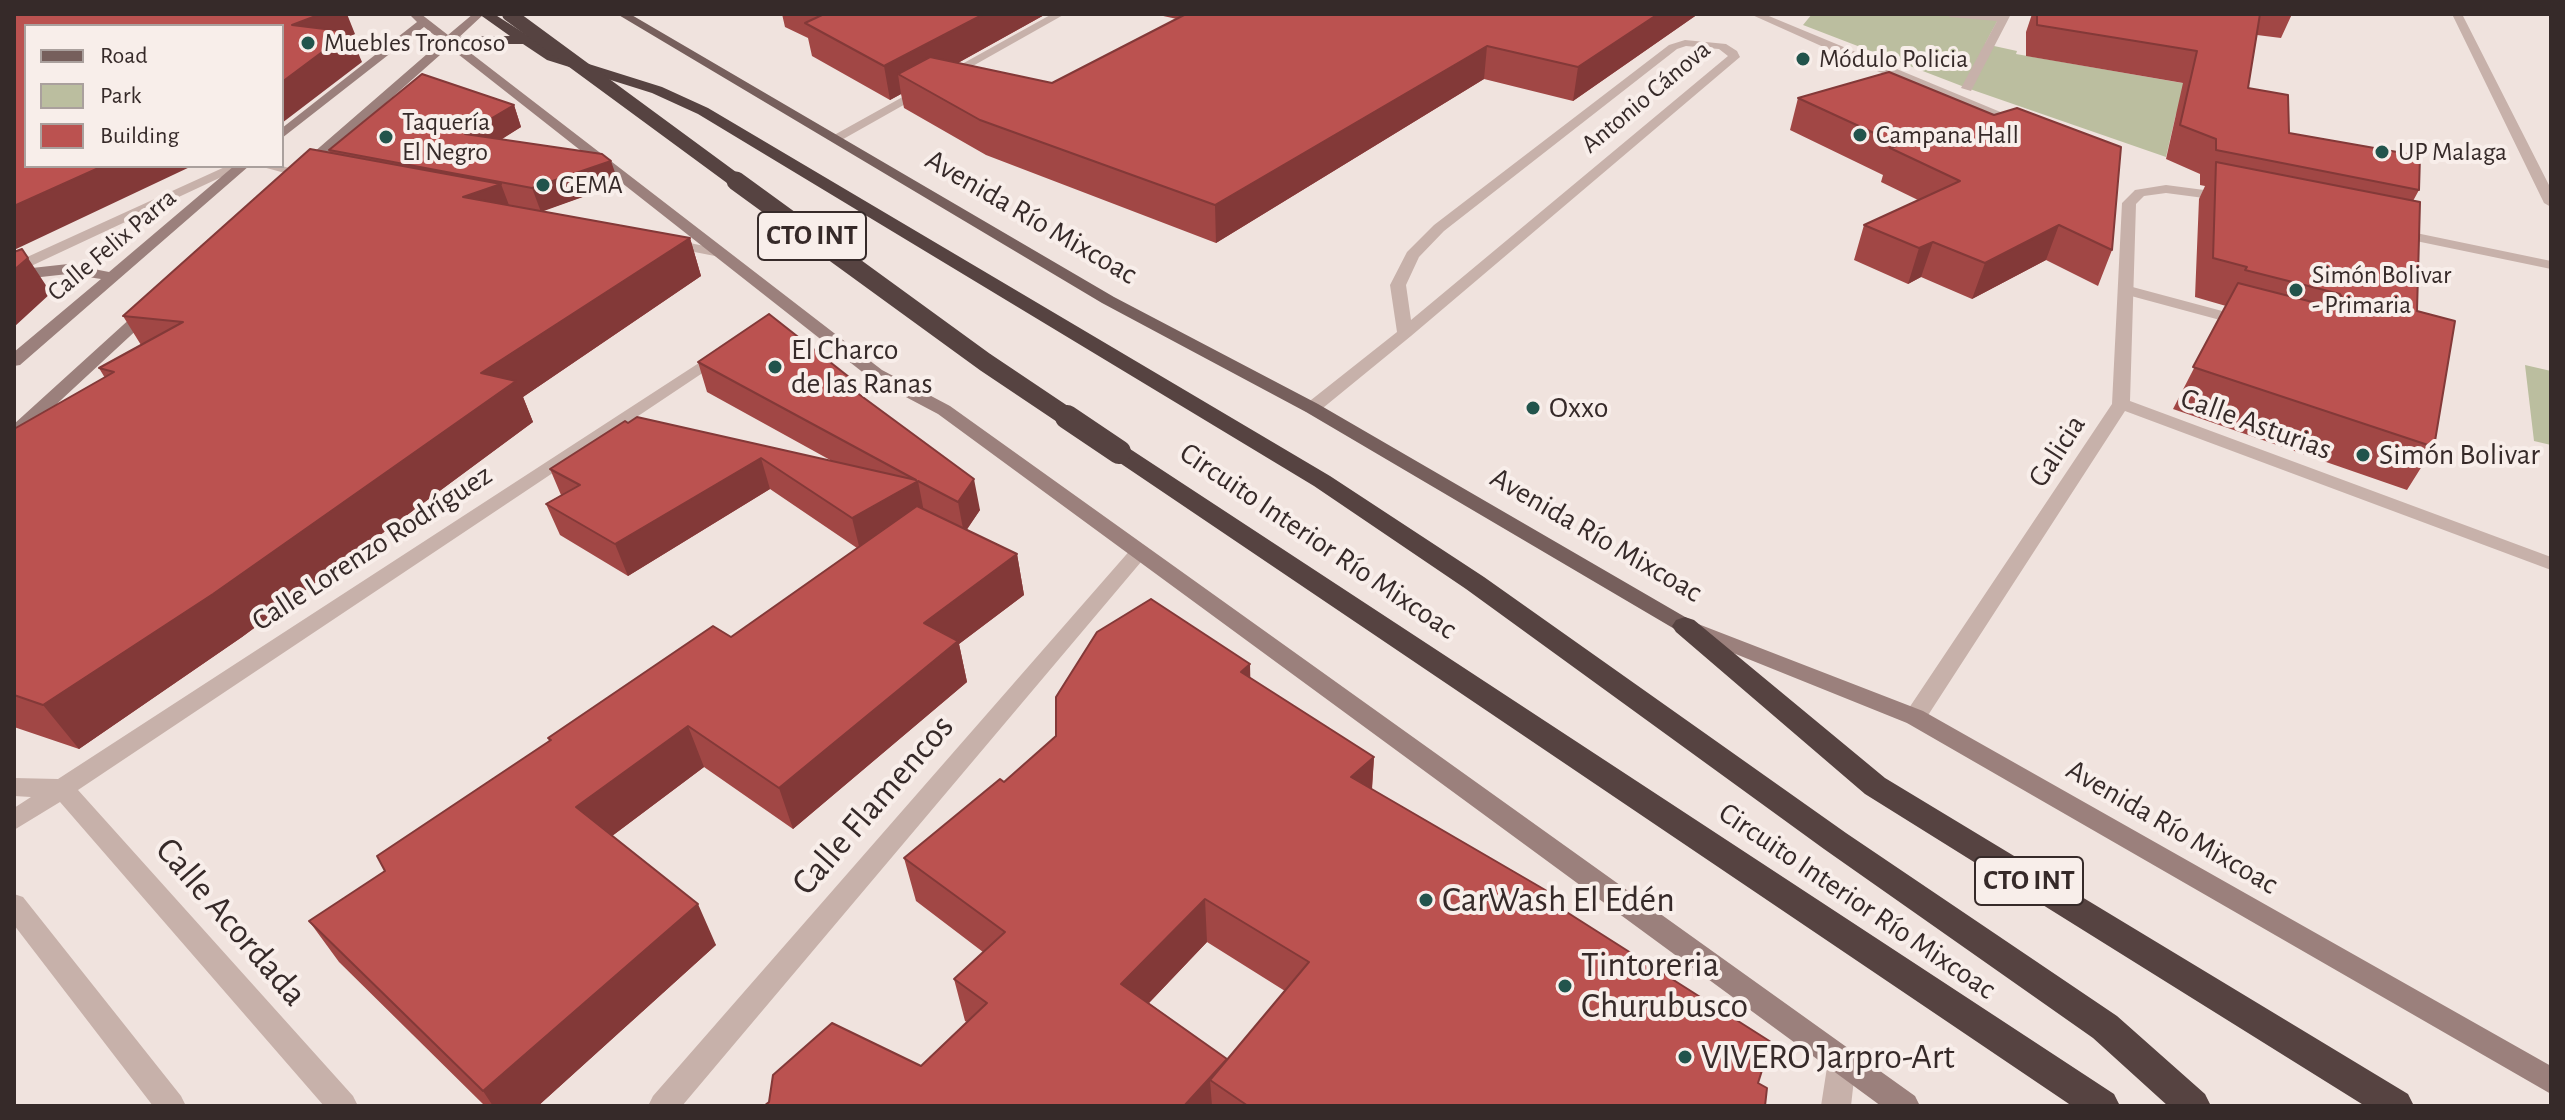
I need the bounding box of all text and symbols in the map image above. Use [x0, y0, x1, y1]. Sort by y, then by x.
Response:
legend [24, 24, 284, 168]
place label: Muebles Troncoso [324, 27, 505, 59]
marker: Muebles Troncoso [299, 34, 317, 52]
street label: Antonio Cánova [1575, 34, 1717, 160]
place label: Módulo Policia [1819, 43, 1968, 75]
text: Road [100, 44, 148, 68]
marker: Módulo Policia [1794, 50, 1812, 68]
text: Park [100, 84, 141, 108]
place label: Taquería El Negro [402, 106, 490, 168]
place label: Campana Hall [1876, 119, 2019, 151]
text: Building [100, 124, 179, 148]
marker: Campana Hall [1851, 126, 1869, 144]
marker: Taquería El Negro [377, 128, 395, 146]
place label: UP Malaga [2398, 136, 2507, 168]
street label: Avenida Río Mixcoac [919, 142, 1143, 292]
marker: UP Malaga [2373, 143, 2391, 161]
place label: GEMA [559, 169, 623, 201]
marker: GEMA [534, 176, 552, 194]
street label: Calle Felix Parra [41, 182, 183, 308]
road number: CTO INT [758, 212, 866, 260]
place label: Simón Bolivar - Primaria [2312, 259, 2451, 320]
marker: Simón Bolivar - Primaria [2287, 281, 2305, 299]
place label: El Charco de las Ranas [791, 332, 933, 402]
marker: El Charco de las Ranas [766, 358, 784, 376]
street label: Calle Asturias [2176, 380, 2336, 468]
place label: Oxxo [1549, 390, 1608, 426]
marker: Oxxo [1524, 399, 1542, 417]
street label: Galicia [2020, 408, 2094, 494]
street label: Circuito Interior Río Mixcoac [1173, 435, 1463, 647]
place label: Simón Bolivar [2379, 437, 2540, 473]
marker: Simón Bolivar [2354, 446, 2372, 464]
street label: Calle Lorenzo Rodríguez [245, 457, 499, 639]
street label: Avenida Río Mixcoac [1484, 460, 1708, 610]
street label: Calle Flamencos [783, 706, 963, 904]
street label: Avenida Río Mixcoac [2060, 752, 2284, 902]
street label: Circuito Interior Río Mixcoac [1712, 795, 2002, 1007]
street label: Calle Acordada [146, 829, 316, 1015]
road number: CTO INT [1975, 857, 2083, 905]
place label: CarWash El Edén [1442, 878, 1675, 922]
marker: CarWash El Edén [1417, 891, 1435, 909]
place label: Tintoreria Churubusco [1581, 943, 1748, 1028]
marker: Tintoreria Churubusco [1556, 977, 1574, 995]
place label: VIVERO Jarpro-Art [1701, 1035, 1955, 1079]
marker: VIVERO Jarpro-Art [1676, 1048, 1694, 1066]

